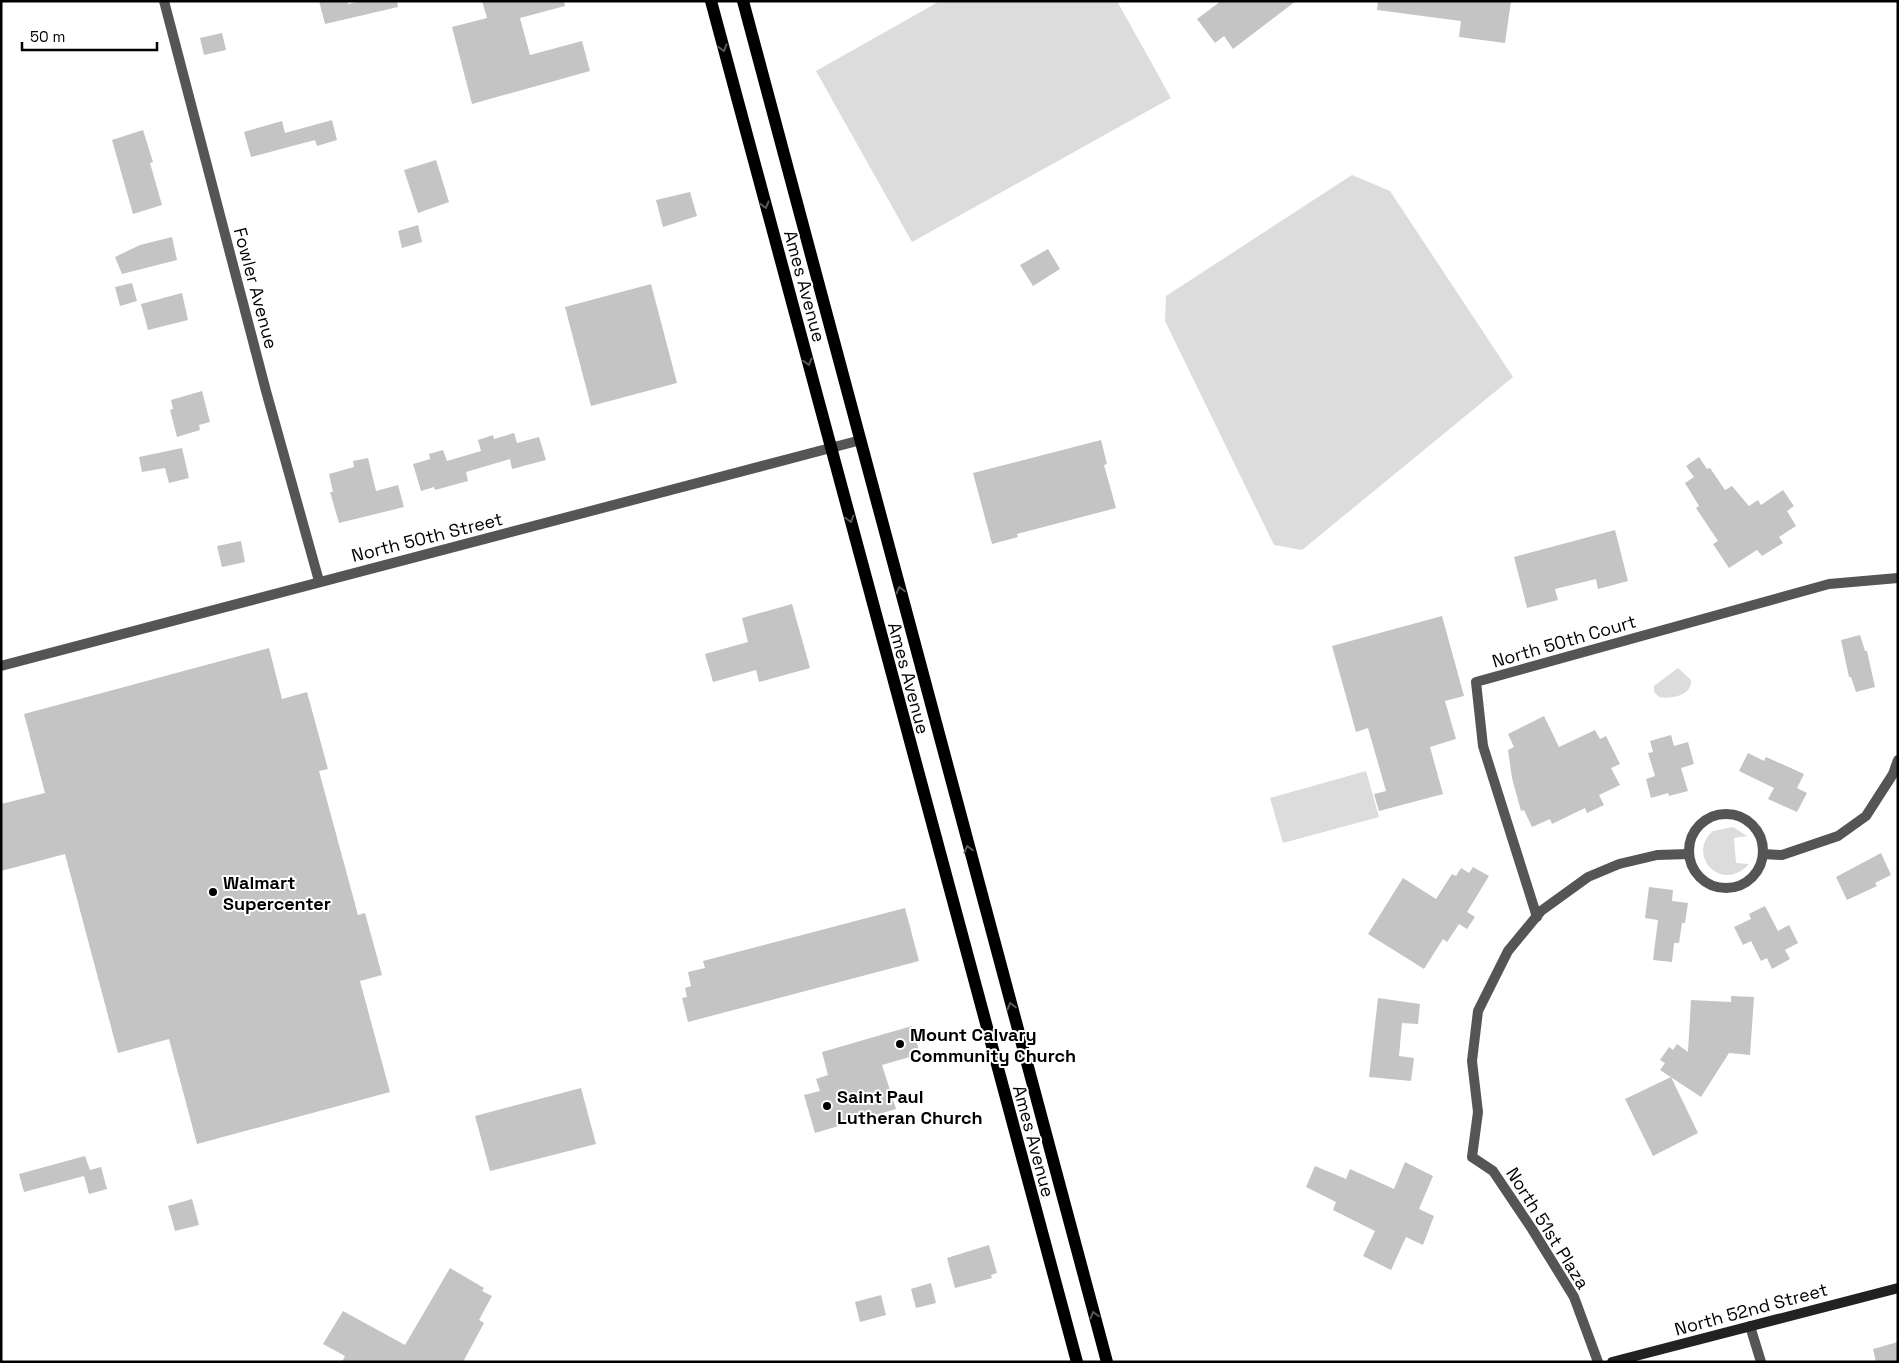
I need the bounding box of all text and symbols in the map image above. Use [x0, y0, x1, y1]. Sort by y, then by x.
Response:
scale bar [22, 20, 158, 52]
text: 50 m [30, 27, 65, 46]
one-way arrow [717, 44, 728, 53]
one-way arrow [760, 201, 770, 209]
street label: Fowler Avenue [229, 225, 283, 351]
street label: Ames Avenue [779, 228, 831, 344]
one-way arrow [802, 358, 813, 367]
street label: North 50th Street [349, 507, 505, 567]
one-way arrow [845, 514, 855, 523]
one-way arrow [895, 586, 906, 595]
street label: North 50th Court [1489, 609, 1639, 673]
street label: Ames Avenue [883, 620, 935, 736]
one-way arrow [963, 845, 974, 853]
place label: Walmart Supercenter [223, 871, 331, 915]
marker: Walmart Supercenter [207, 886, 219, 898]
one-way arrow [1006, 1002, 1016, 1010]
place label: Mount Calvary Community Church [910, 1023, 1076, 1067]
marker: Mount Calvary Community Church [894, 1038, 906, 1050]
street label: Ames Avenue [1008, 1083, 1060, 1199]
place label: Saint Paul Lutheran Church [837, 1085, 983, 1129]
marker: Saint Paul Lutheran Church [821, 1100, 833, 1112]
street label: North 51st Plaza [1501, 1163, 1595, 1293]
street label: North 52nd Street [1672, 1278, 1830, 1340]
one-way arrow [1089, 1310, 1100, 1319]

